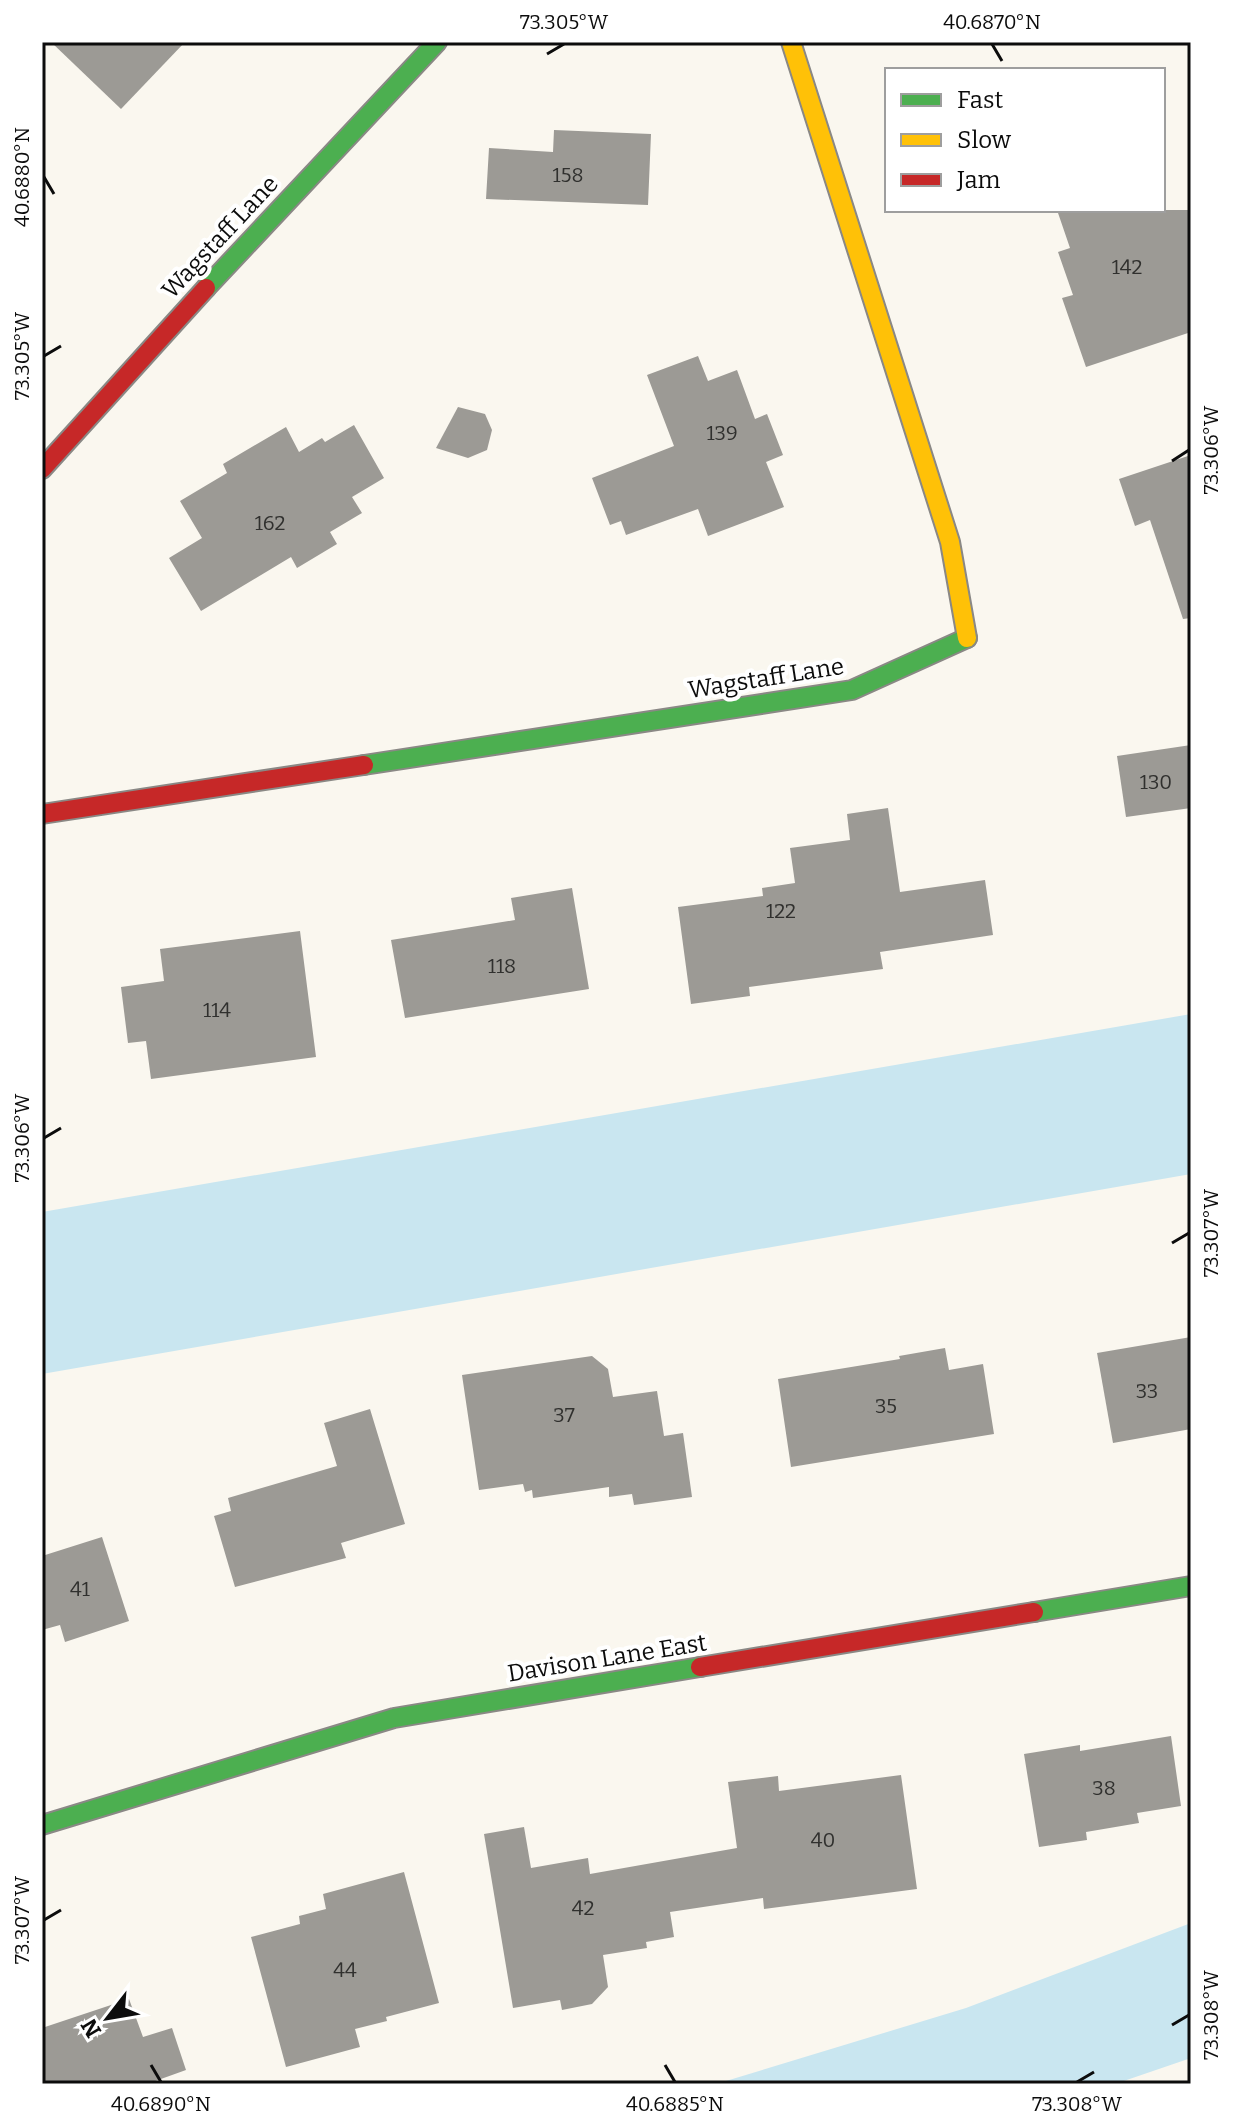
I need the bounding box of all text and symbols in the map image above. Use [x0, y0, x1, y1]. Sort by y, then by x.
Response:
text: 73.305°W [520, 10, 609, 34]
text: 40.6870°N [943, 10, 1041, 34]
legend [885, 68, 1165, 212]
text: Fast [957, 86, 1003, 114]
text: Slow [957, 126, 1012, 154]
text: 40.6880°N [10, 127, 34, 227]
house number: 158 [553, 163, 583, 187]
text: Jam [956, 166, 1001, 194]
street label: Wagstaff Lane [156, 170, 284, 304]
house number: 142 [1112, 255, 1142, 279]
text: 73.305°W [10, 311, 34, 400]
text: 73.306°W [1199, 405, 1223, 495]
house number: 139 [706, 421, 738, 445]
house number: 162 [255, 511, 285, 535]
street label: Wagstaff Lane [686, 652, 846, 704]
house number: 130 [1140, 770, 1172, 794]
house number: 122 [766, 899, 796, 923]
house number: 118 [488, 954, 516, 978]
house number: 114 [203, 998, 231, 1022]
text: 73.306°W [10, 1093, 34, 1183]
text: 73.307°W [1199, 1188, 1223, 1277]
house number: 33 [1136, 1379, 1158, 1403]
house number: 35 [875, 1394, 897, 1418]
house number: 37 [553, 1403, 575, 1427]
house number: 41 [70, 1577, 90, 1601]
street label: Davison Lane East [505, 1628, 709, 1688]
house number: 38 [1092, 1776, 1116, 1800]
house number: 40 [811, 1828, 835, 1852]
text: 73.307°W [10, 1875, 34, 1964]
house number: 42 [572, 1896, 594, 1920]
house number: 44 [333, 1958, 357, 1982]
text: 73.308°W [1199, 1969, 1223, 2060]
north arrow [68, 1978, 148, 2058]
text: N [75, 2014, 107, 2042]
text: 40.6890°N [111, 2092, 211, 2116]
text: 40.6885°N [626, 2092, 724, 2116]
text: 73.308°W [1032, 2092, 1123, 2116]

